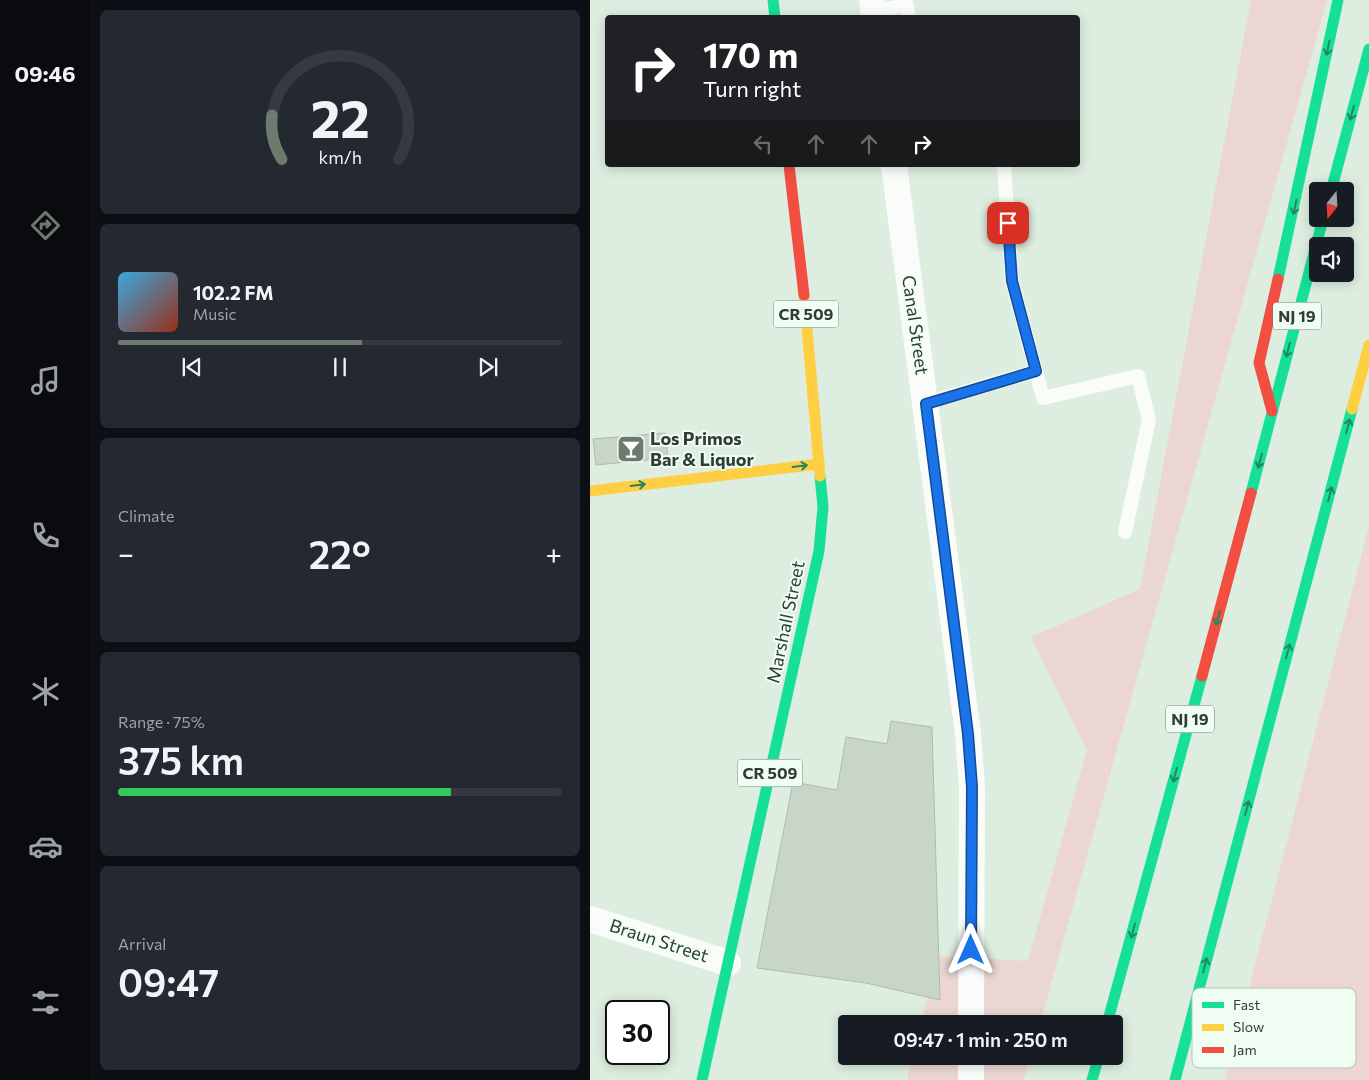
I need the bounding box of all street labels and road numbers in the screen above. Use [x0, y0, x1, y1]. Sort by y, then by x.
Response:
street label: Canal Street [898, 274, 934, 376]
road number: CR 509 [774, 300, 838, 328]
road number: NJ 19 [1273, 302, 1321, 330]
street label: Marshall Street [761, 558, 809, 685]
road number: NJ 19 [1166, 706, 1214, 732]
road number: CR 509 [738, 760, 802, 786]
street label: Braun Street [607, 914, 712, 966]

